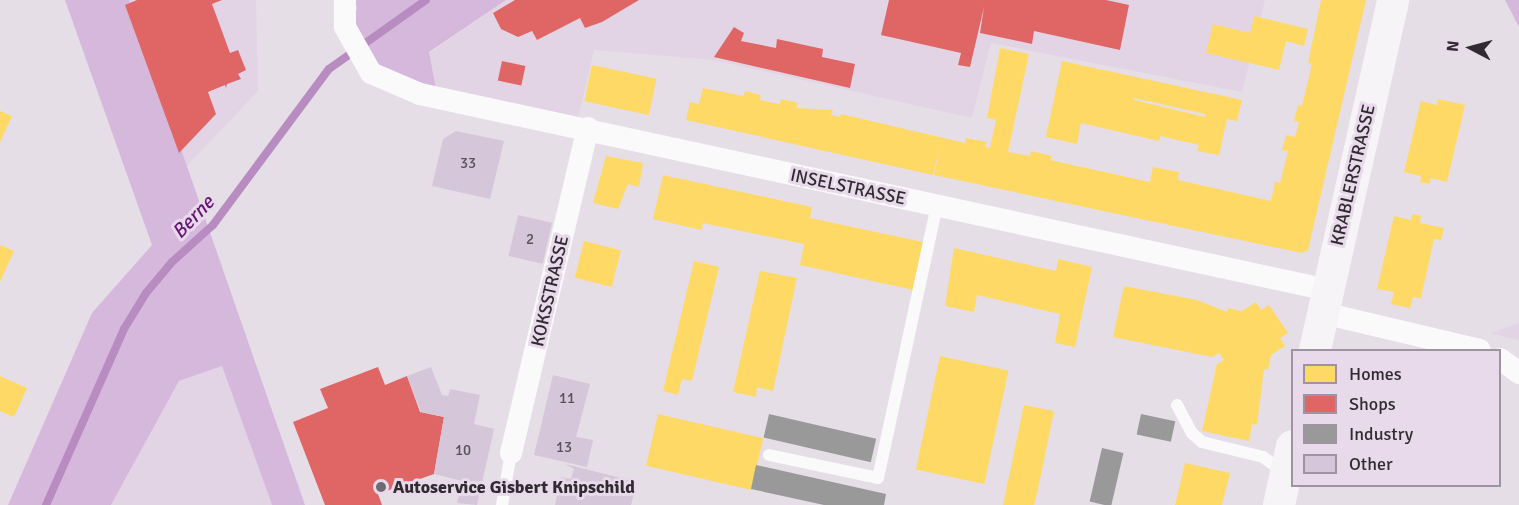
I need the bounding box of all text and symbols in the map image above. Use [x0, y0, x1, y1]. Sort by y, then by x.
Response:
north arrow [1441, 18, 1501, 78]
text: N [1443, 40, 1464, 53]
street label: KRABLERSTRASSE [1326, 102, 1380, 248]
house number: 33 [460, 155, 476, 173]
street label: INSELSTRASSE [788, 164, 908, 210]
water label: Berne [167, 191, 219, 243]
house number: 2 [526, 231, 534, 249]
street label: KOKSSTRASSE [527, 233, 573, 349]
legend [1291, 349, 1501, 487]
text: Homes [1349, 363, 1402, 385]
house number: 11 [559, 390, 575, 408]
text: Shops [1349, 393, 1396, 415]
text: Industry [1349, 423, 1413, 445]
house number: 13 [556, 439, 572, 457]
house number: 10 [455, 442, 471, 460]
text: Other [1349, 453, 1393, 475]
place label: Autoservice Gisbert Knipschild [393, 476, 635, 498]
marker: Autoservice Gisbert Knipschild [374, 480, 388, 494]

